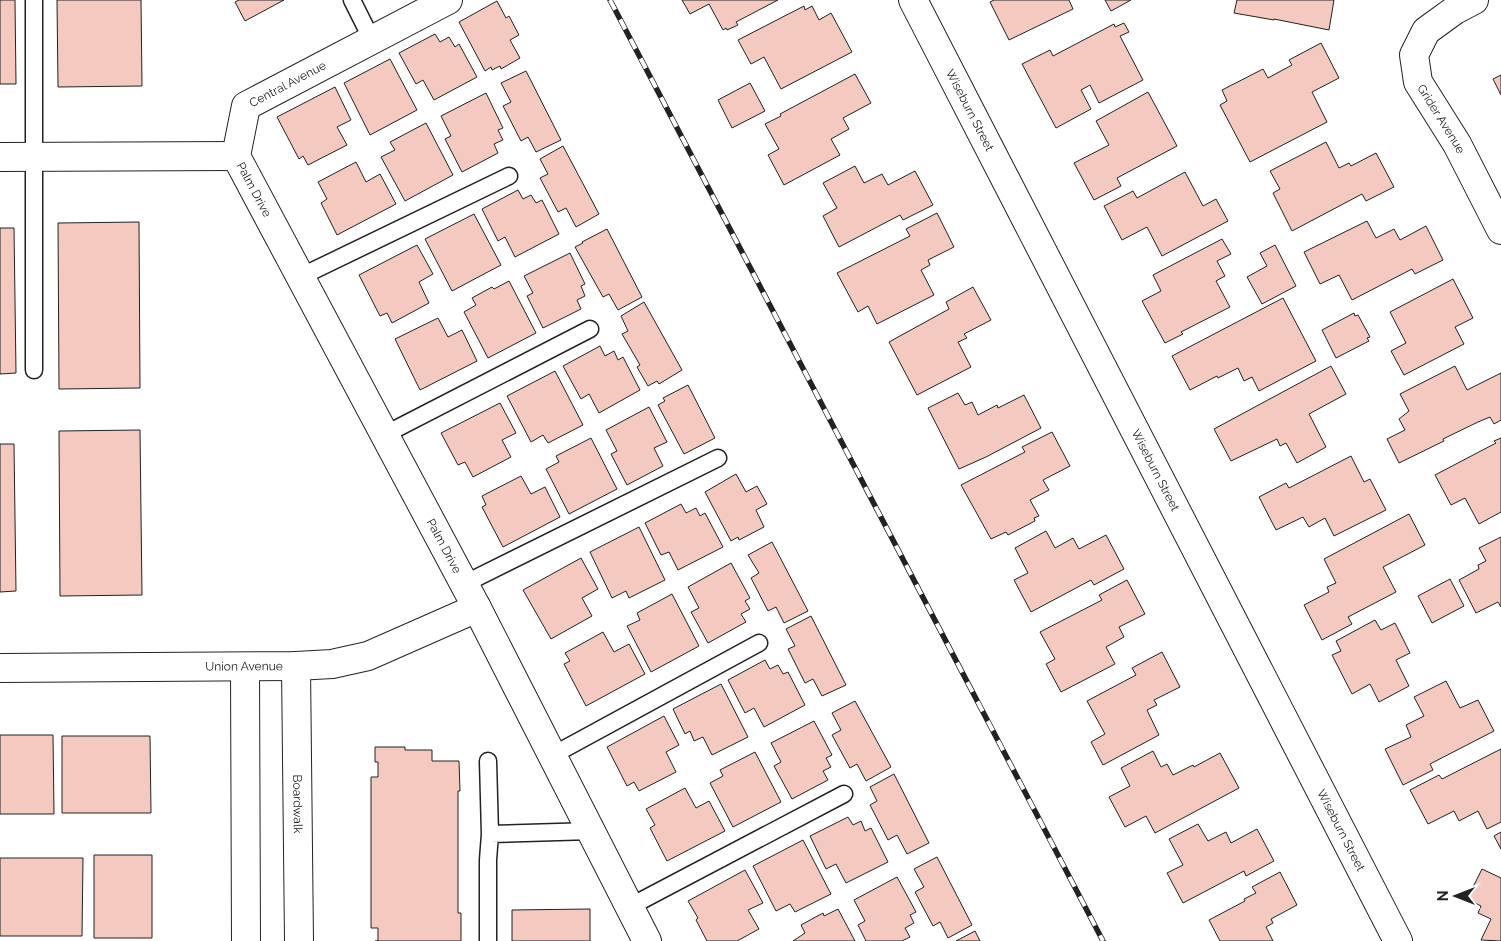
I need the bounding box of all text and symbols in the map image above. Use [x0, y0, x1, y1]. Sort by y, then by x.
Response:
street label: Central Avenue [247, 58, 328, 110]
street label: Wiseburn Street [943, 67, 997, 154]
street label: Grider Avenue [1414, 82, 1468, 156]
street label: Palm Drive [234, 160, 274, 219]
street label: Wiseburn Street [1128, 427, 1182, 514]
street label: Palm Drive [424, 516, 464, 576]
street label: Union Avenue [205, 659, 283, 674]
street label: Boardwalk [290, 774, 305, 834]
street label: Wiseburn Street [1314, 787, 1368, 874]
north arrow [1431, 871, 1481, 921]
text: N [1435, 891, 1451, 901]

